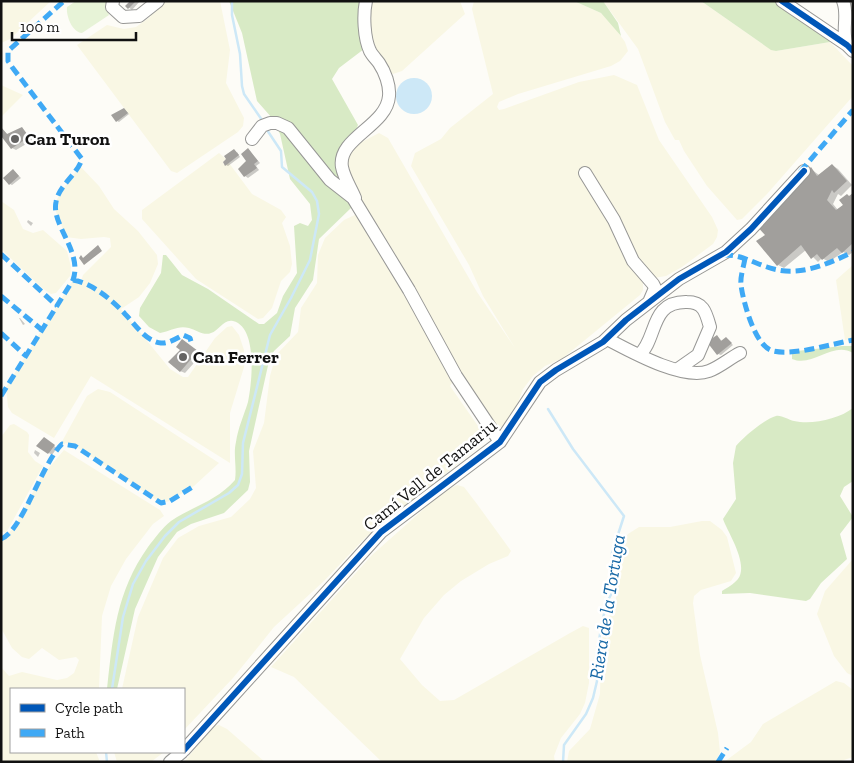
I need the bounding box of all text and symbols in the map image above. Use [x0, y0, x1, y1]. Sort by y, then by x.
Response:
scale bar [12, 10, 136, 42]
text: 100 m [20, 18, 59, 36]
place label: Can Turon [25, 128, 110, 150]
marker: Can Turon [9, 133, 21, 145]
place label: Can Ferrer [193, 346, 279, 368]
marker: Can Ferrer [177, 351, 189, 363]
street label: Camí Vell de Tamariu [359, 414, 501, 536]
water label: Riera de la Tortuga [584, 533, 630, 681]
legend [10, 688, 185, 753]
text: Cycle path [55, 699, 124, 717]
text: Path [55, 724, 85, 742]

